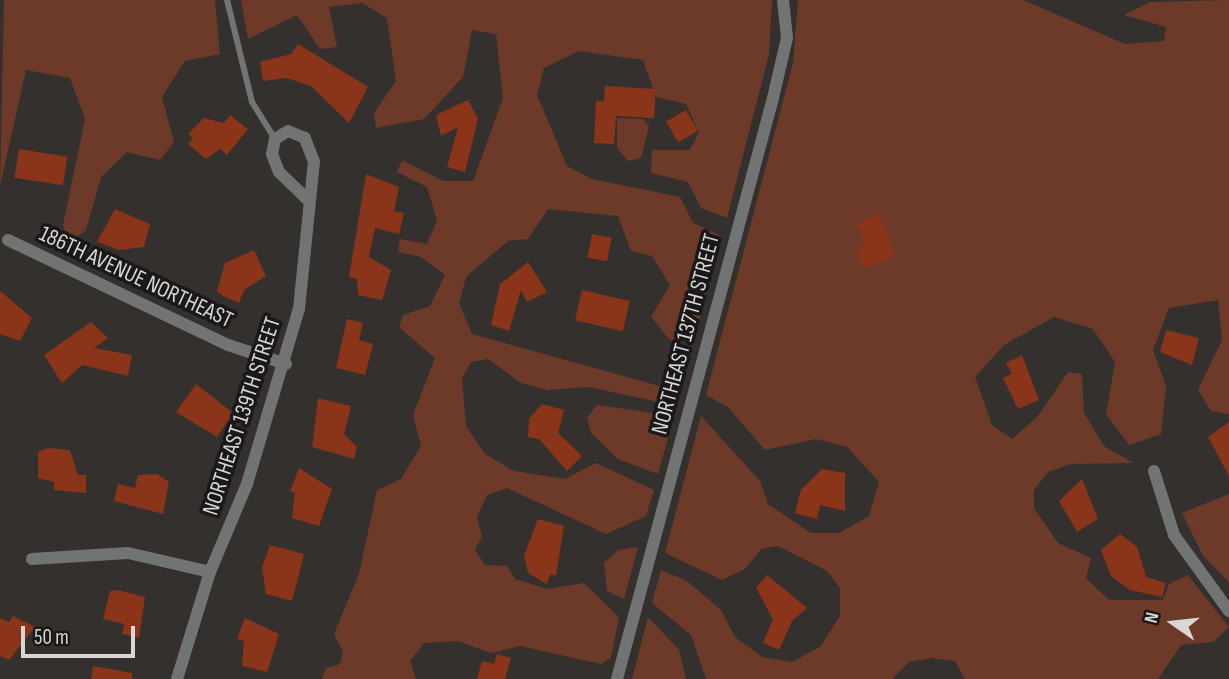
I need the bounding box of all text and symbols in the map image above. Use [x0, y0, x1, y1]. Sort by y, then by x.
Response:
street label: 186TH AVENUE NORTHEAST [35, 220, 237, 334]
street label: NORTHEAST 137TH STREET [646, 231, 726, 437]
street label: NORTHEAST 139TH STREET [197, 313, 287, 519]
north arrow [1138, 588, 1208, 658]
text: N [1140, 610, 1165, 626]
scale bar [24, 612, 138, 656]
text: 50 m [34, 625, 69, 650]

